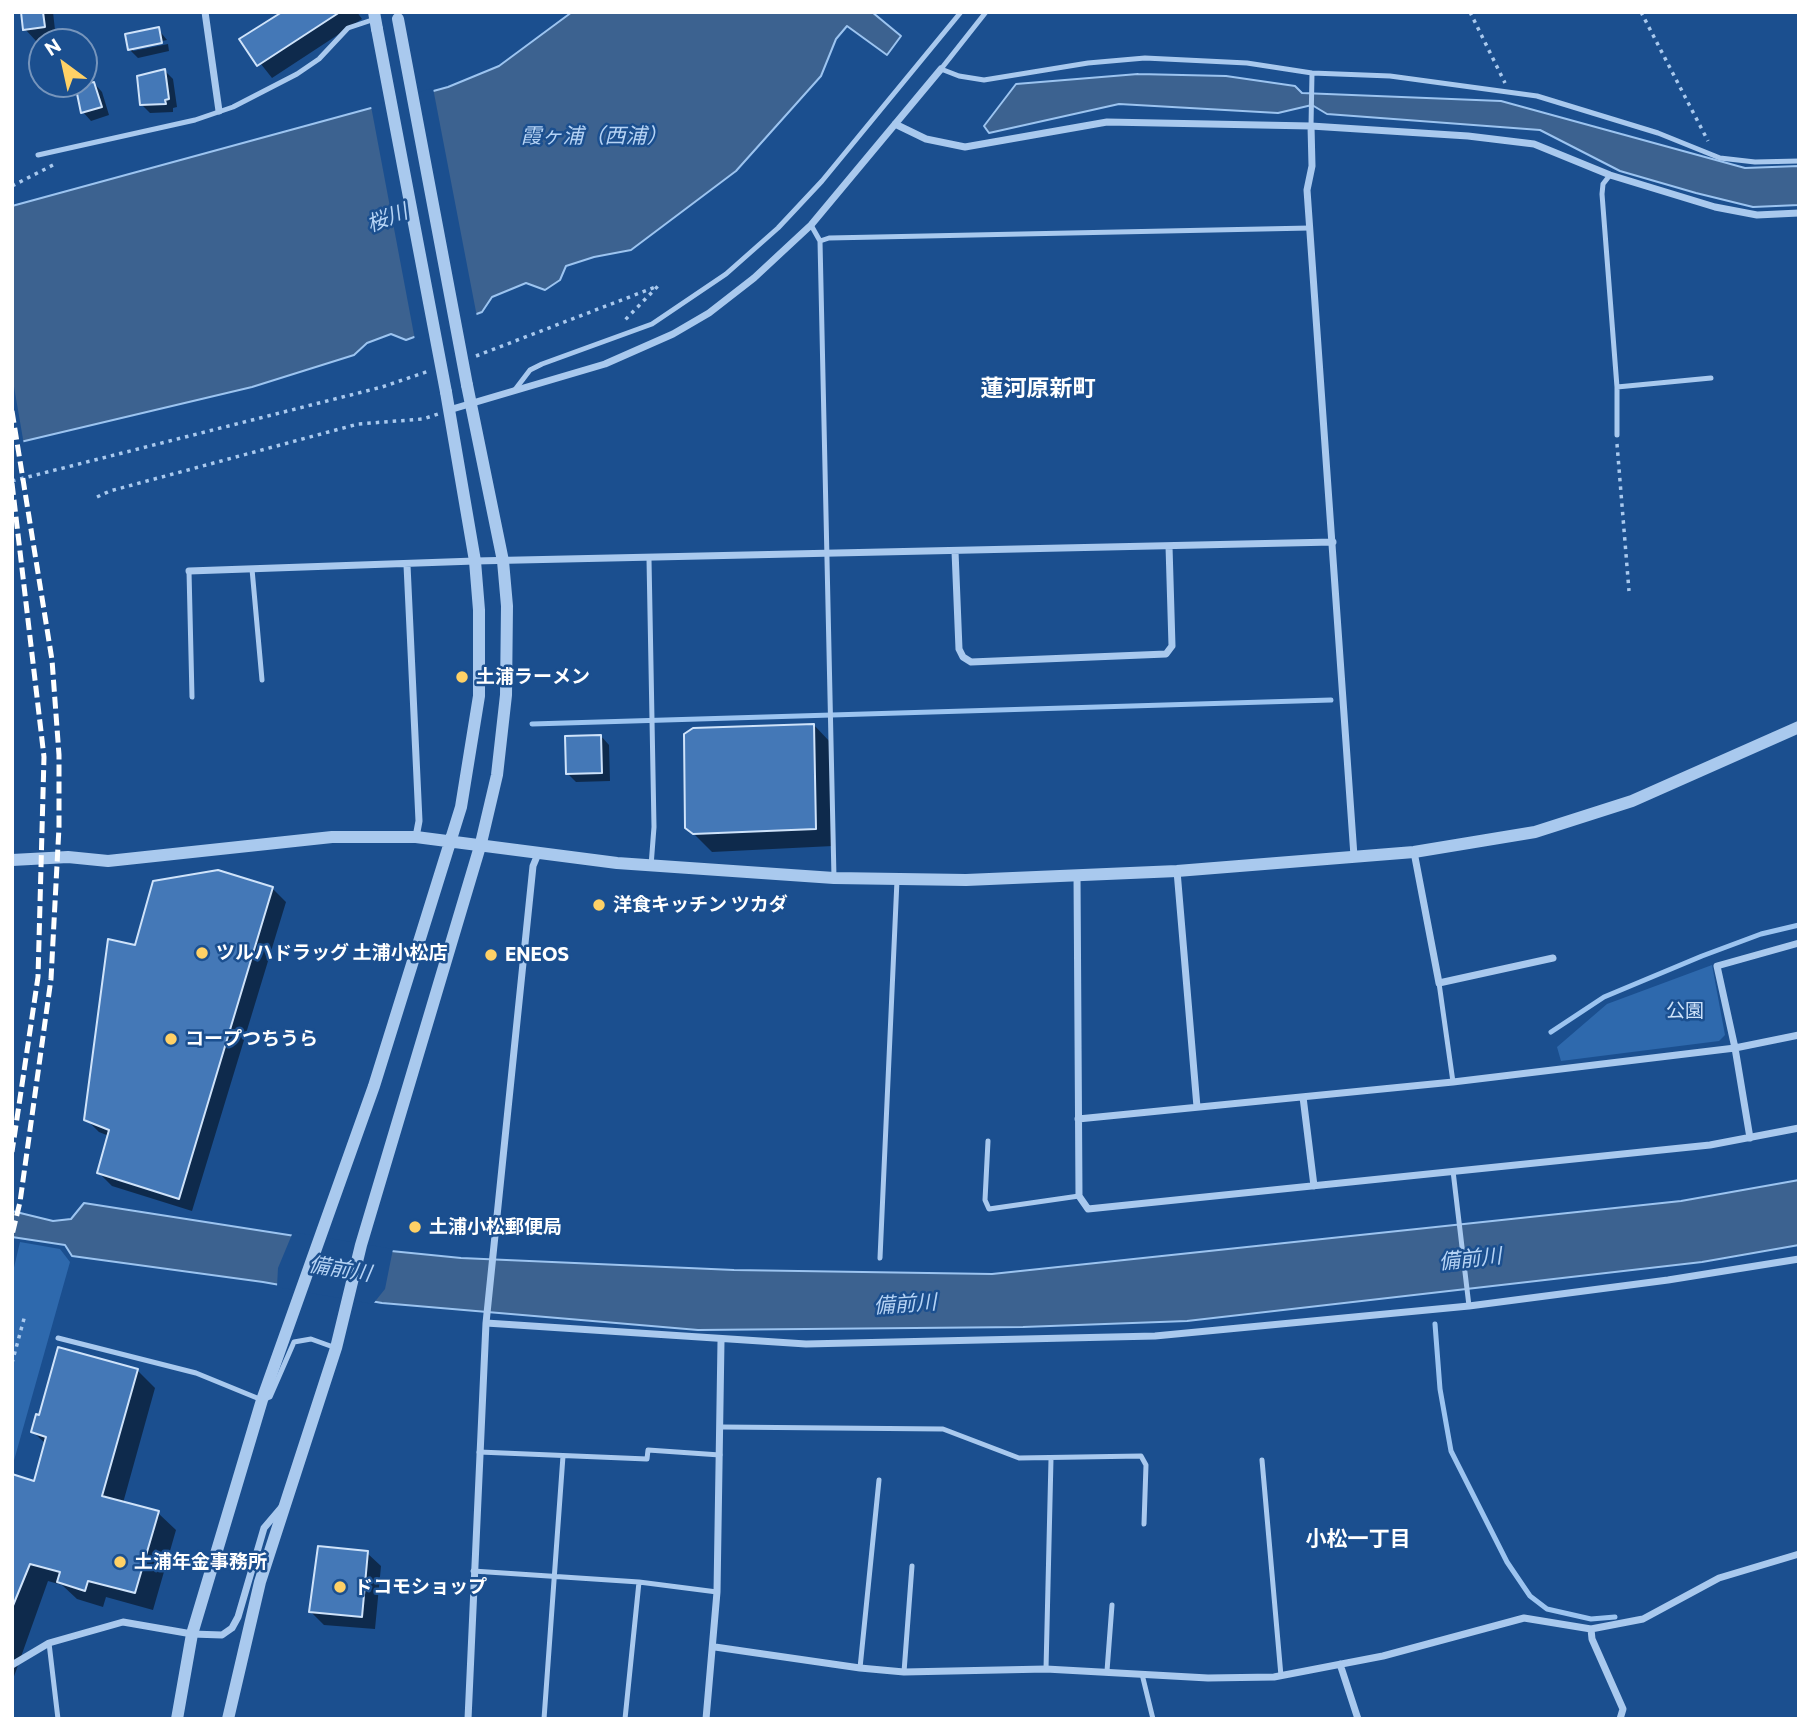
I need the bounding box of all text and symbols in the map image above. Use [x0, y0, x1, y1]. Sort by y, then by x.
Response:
north arrow [28, 28, 98, 98]
text: N [40, 33, 65, 60]
water label: 霞ヶ浦（西浦） [521, 123, 667, 149]
water label: 桜川 [363, 199, 411, 237]
district label: 蓮河原新町 [981, 374, 1095, 402]
place label: 土浦ラーメン [476, 666, 590, 688]
marker: 土浦ラーメン [454, 669, 470, 685]
place label: 洋食キッチン ツカダ [613, 894, 788, 916]
marker: 洋食キッチン ツカダ [591, 897, 607, 913]
place label: ツルハドラッグ 土浦小松店 [216, 942, 448, 964]
place label: ENEOS [505, 944, 569, 966]
marker: ツルハドラッグ 土浦小松店 [194, 945, 210, 961]
marker: ENEOS [483, 947, 499, 963]
park label: 公園 [1666, 1000, 1704, 1022]
place label: コープつちうら [185, 1028, 318, 1050]
marker: コープつちうら [163, 1031, 179, 1047]
place label: 土浦小松郵便局 [429, 1216, 562, 1238]
marker: 土浦小松郵便局 [407, 1219, 423, 1235]
water label: 備前川 [1437, 1243, 1503, 1275]
water label: 備前川 [307, 1252, 373, 1286]
water label: 備前川 [873, 1289, 937, 1319]
district label: 小松一丁目 [1306, 1526, 1410, 1552]
place label: 土浦年金事務所 [134, 1551, 267, 1573]
marker: 土浦年金事務所 [112, 1554, 128, 1570]
place label: ドコモショップ [354, 1576, 487, 1598]
marker: ドコモショップ [332, 1579, 348, 1595]

